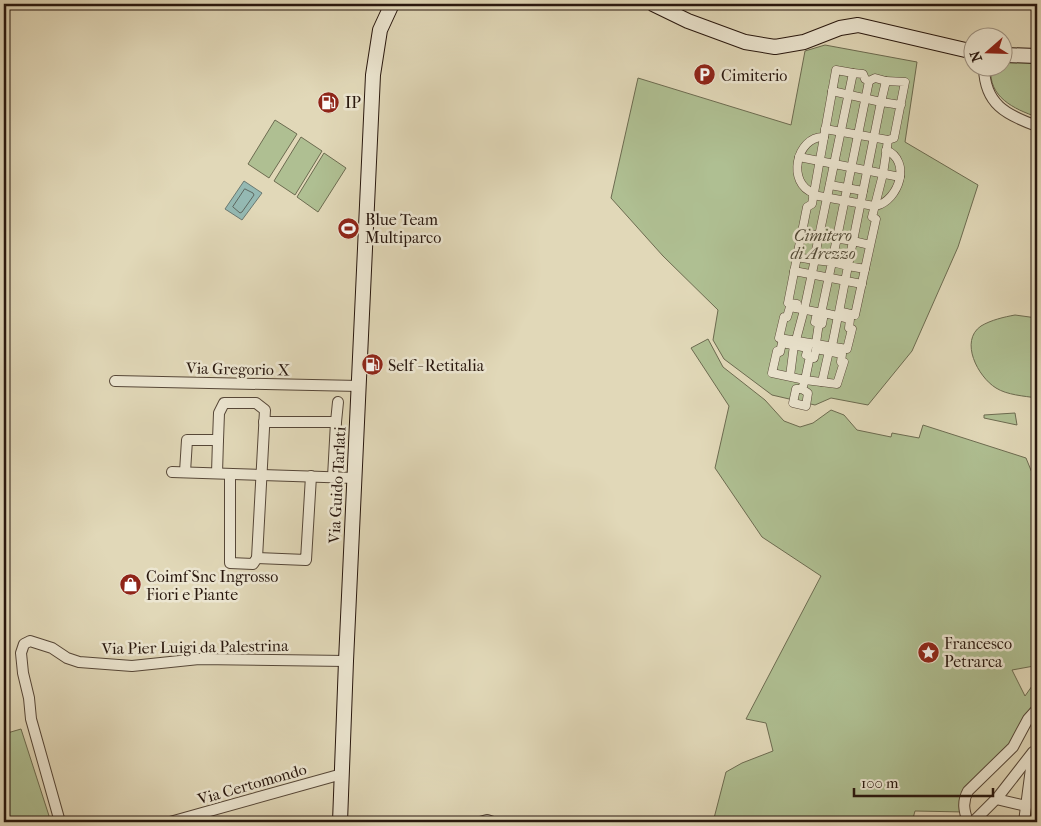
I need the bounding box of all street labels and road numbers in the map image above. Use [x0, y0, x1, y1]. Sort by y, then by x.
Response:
street label: Via Gregorio X [185, 359, 291, 379]
street label: Via Guido Tarlati [324, 426, 350, 545]
street label: Via Pier Luigi da Palestrina [100, 636, 289, 658]
street label: Via Certomondo [194, 759, 309, 809]

